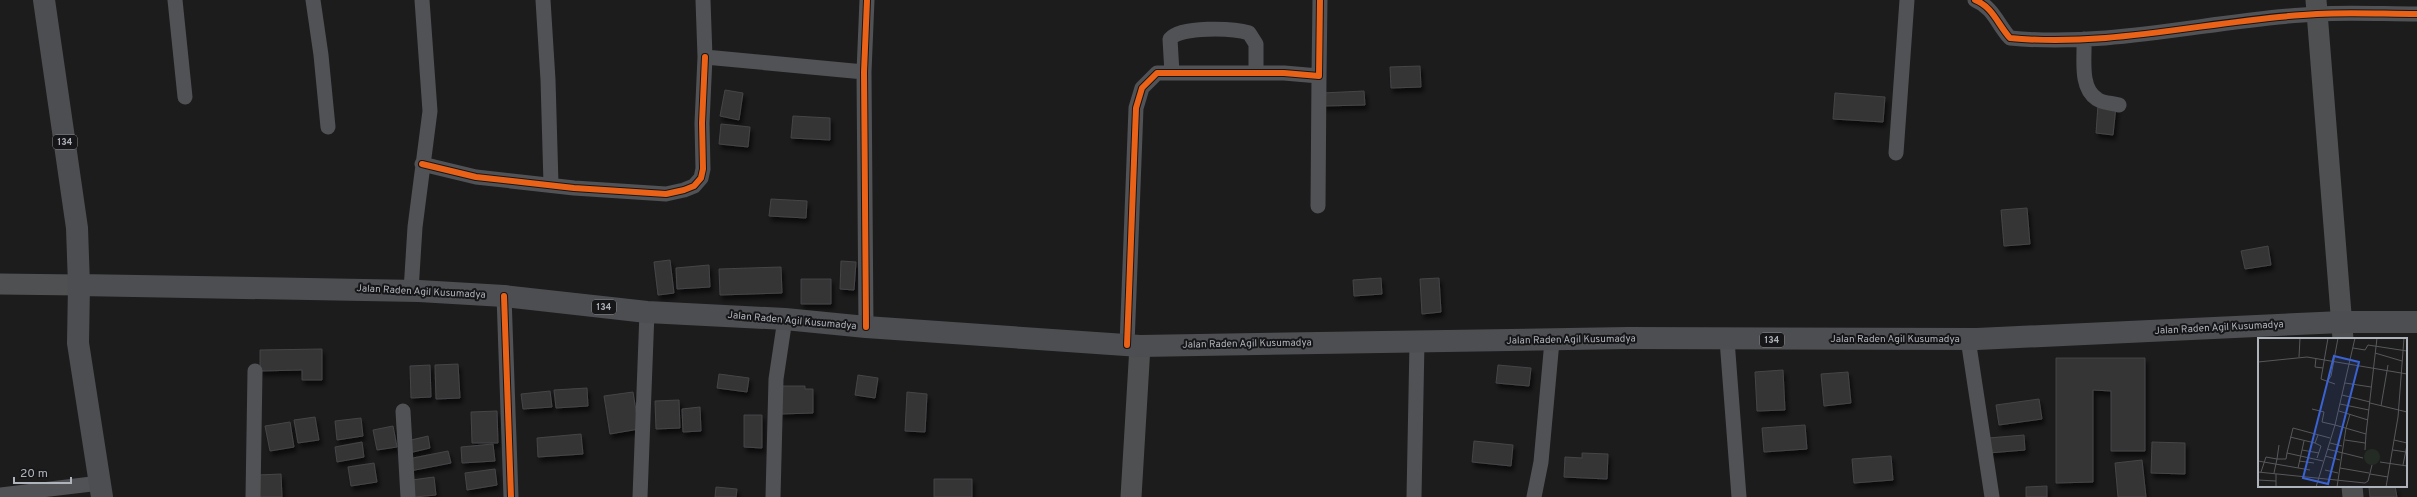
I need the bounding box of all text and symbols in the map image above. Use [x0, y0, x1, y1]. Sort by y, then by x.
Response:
road number: 134 [53, 135, 77, 149]
street label: Jalan Raden Agil Kusumadya [356, 282, 486, 302]
road number: 134 [592, 300, 616, 314]
street label: Jalan Raden Agil Kusumadya [727, 309, 857, 333]
street label: Jalan Raden Agil Kusumadya [2154, 318, 2284, 338]
street label: Jalan Raden Agil Kusumadya [1506, 332, 1636, 348]
road number: 134 [1760, 333, 1784, 347]
street label: Jalan Raden Agil Kusumadya [1830, 333, 1960, 346]
street label: Jalan Raden Agil Kusumadya [1182, 336, 1312, 352]
inset map [2258, 338, 2407, 487]
scale bar [14, 459, 71, 485]
text: 20 m [20, 466, 48, 482]

